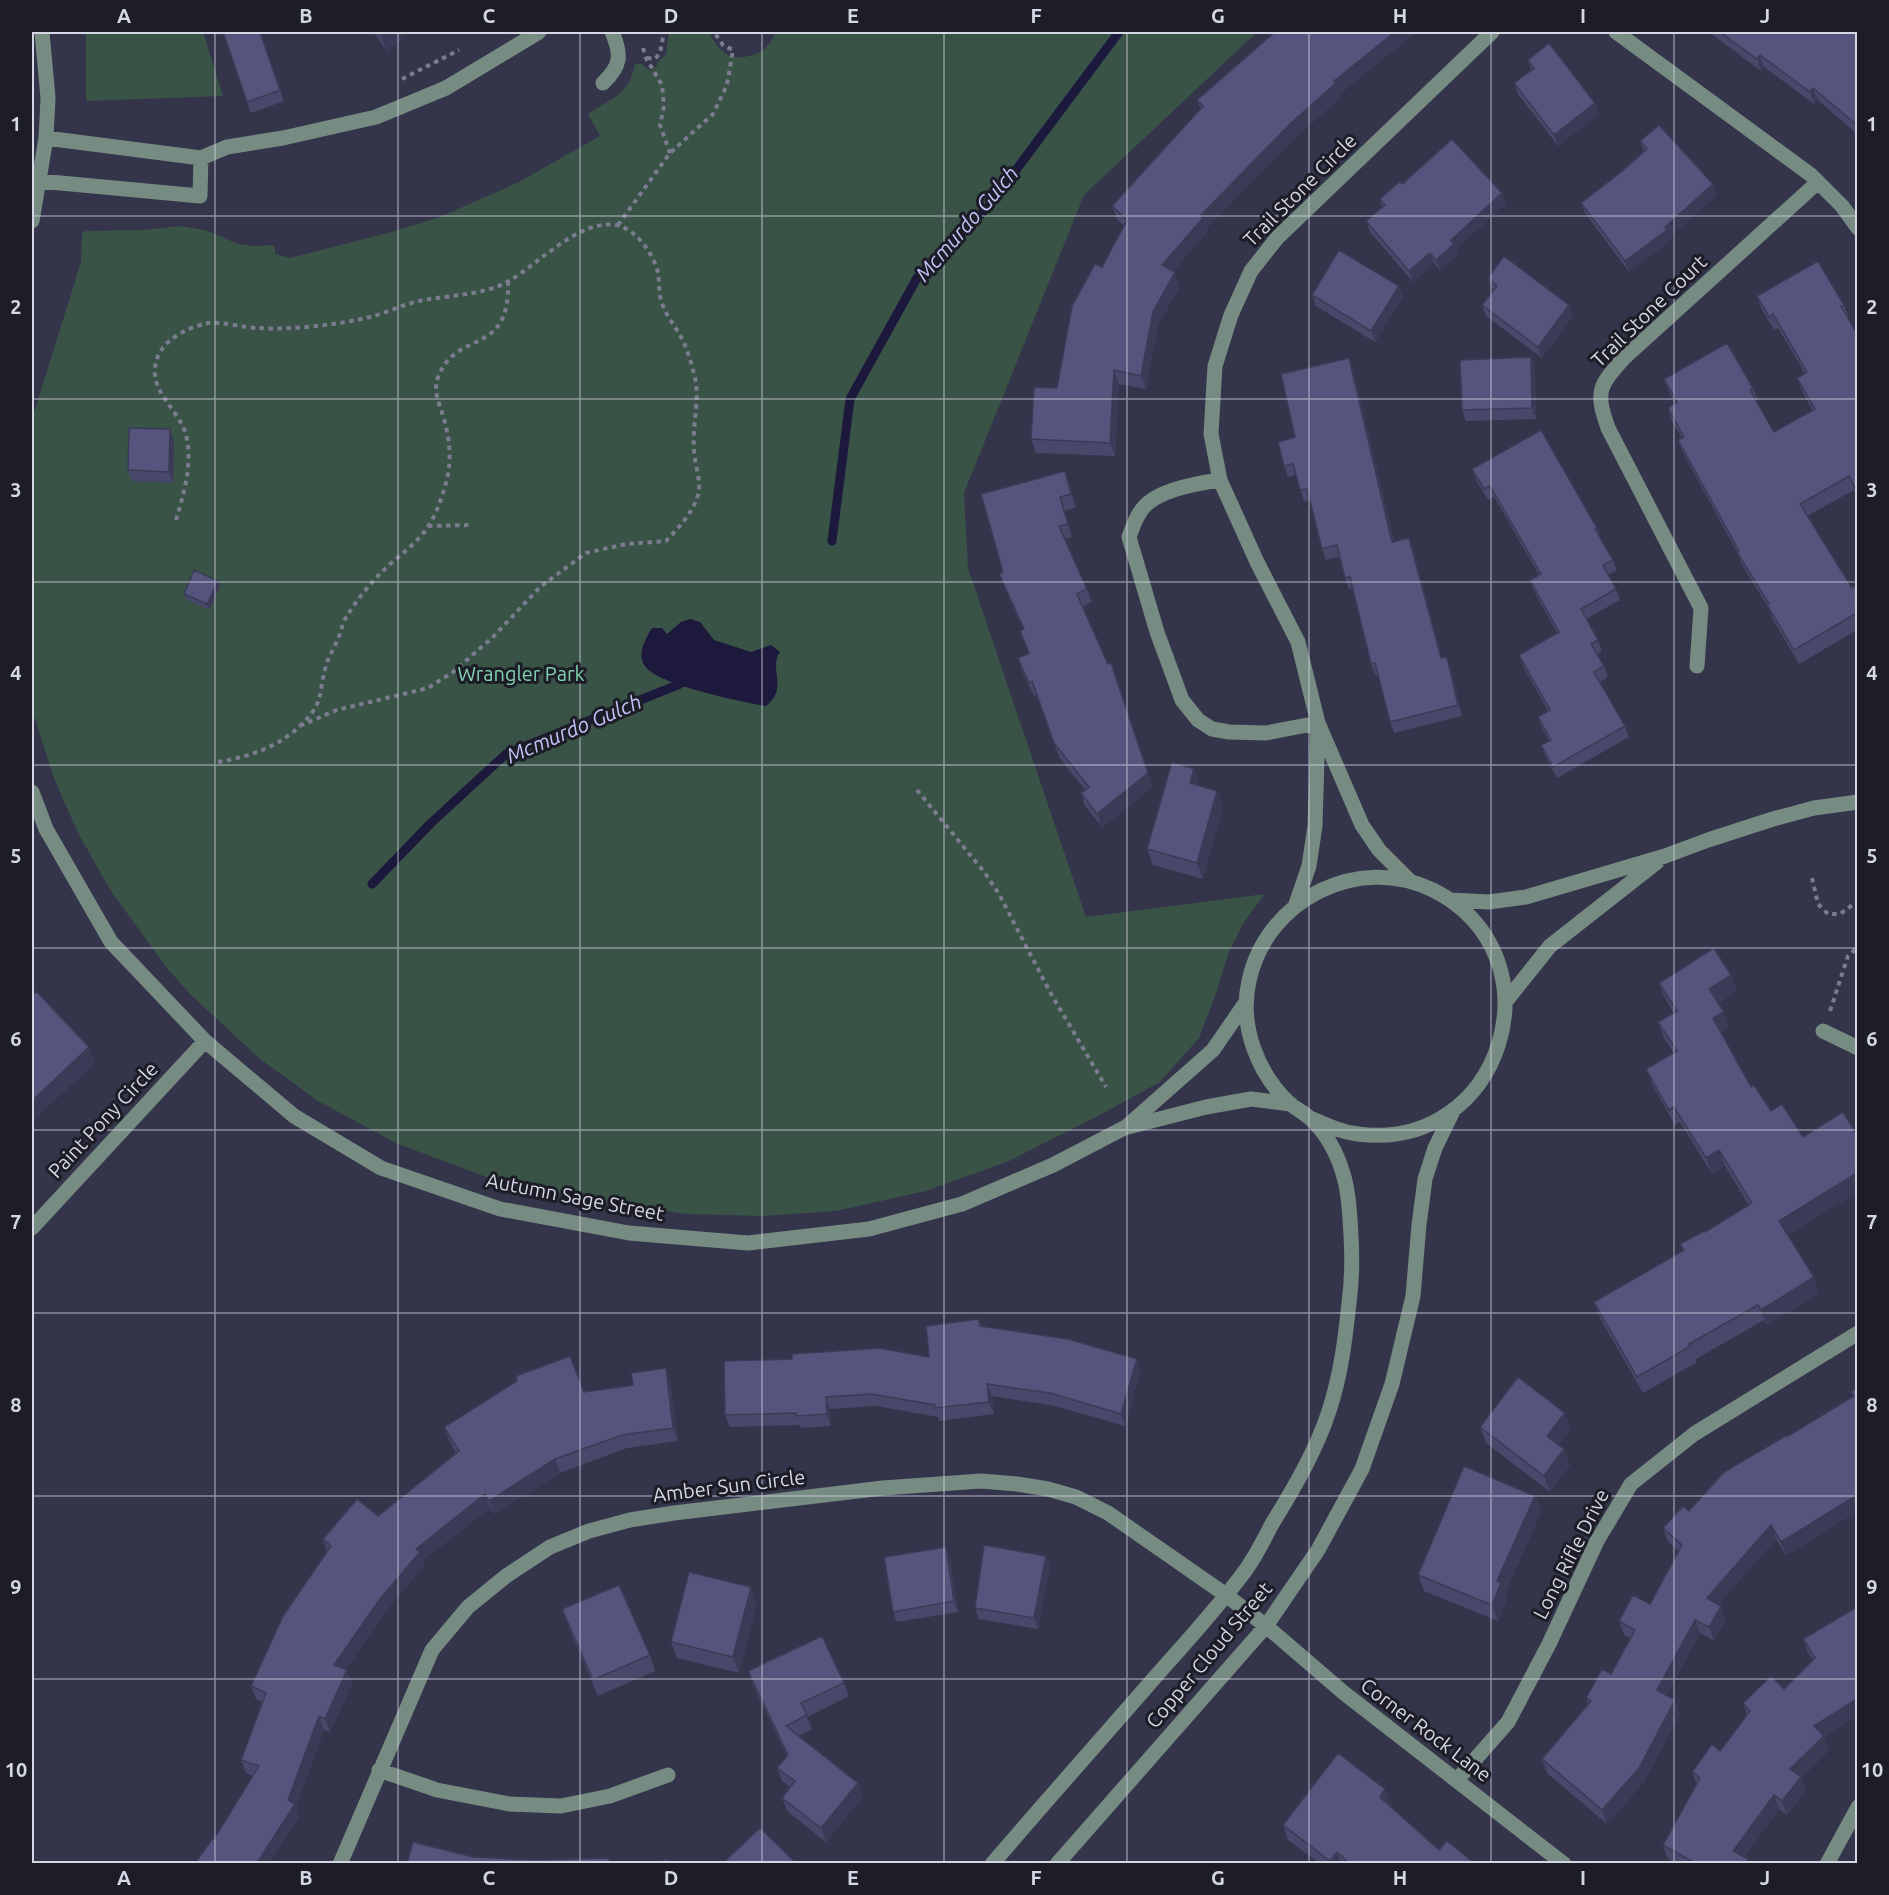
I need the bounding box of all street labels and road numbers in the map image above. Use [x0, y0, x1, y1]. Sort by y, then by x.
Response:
street label: Trail Stone Circle [1238, 128, 1361, 251]
street label: Trail Stone Court [1586, 250, 1711, 371]
street label: Paint Pony Circle [43, 1057, 162, 1182]
street label: Autumn Sage Street [484, 1168, 666, 1225]
street label: Amber Sun Circle [651, 1465, 806, 1506]
street label: Long Rifle Drive [1528, 1485, 1613, 1622]
street label: Copper Cloud Street [1141, 1577, 1276, 1732]
street label: Corner Rock Lane [1357, 1673, 1496, 1786]

